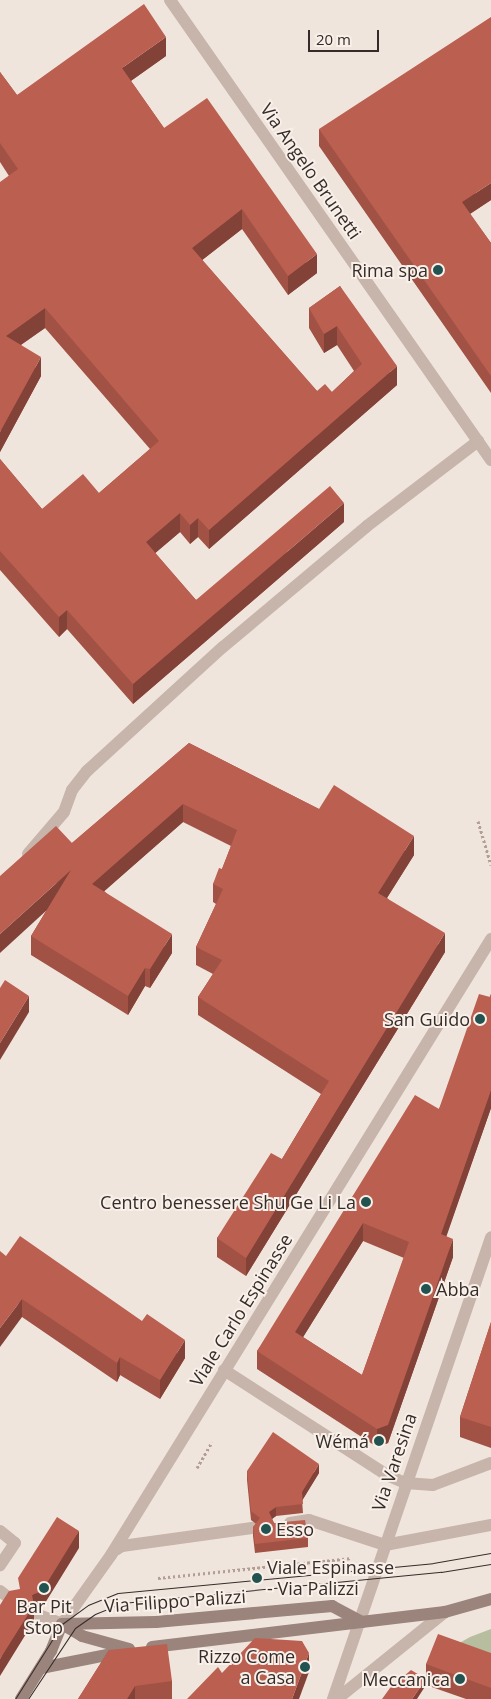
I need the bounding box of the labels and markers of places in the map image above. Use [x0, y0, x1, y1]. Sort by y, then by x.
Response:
place label: Rima spa [351, 259, 428, 281]
marker: Rima spa [432, 264, 444, 276]
place label: San Guido [384, 1008, 470, 1030]
marker: San Guido [474, 1013, 486, 1025]
place label: Centro benessere Shu Ge Li La [100, 1191, 356, 1213]
marker: Centro benessere Shu Ge Li La [360, 1196, 372, 1208]
place label: Abba [436, 1278, 479, 1300]
marker: Abba [420, 1283, 432, 1295]
place label: Wémá [316, 1430, 369, 1452]
marker: Wémá [373, 1435, 385, 1447]
place label: Esso [276, 1518, 314, 1540]
marker: Esso [260, 1523, 272, 1535]
place label: Viale Espinasse - Via Palizzi [267, 1557, 394, 1600]
marker: Viale Espinasse - Via Palizzi [251, 1572, 263, 1584]
marker: Bar Pit Stop [38, 1582, 50, 1594]
place label: Bar Pit Stop [16, 1596, 72, 1638]
place label: Rizzo Come a Casa [198, 1646, 295, 1688]
marker: Rizzo Come a Casa [299, 1661, 311, 1673]
place label: Meccanica [362, 1668, 450, 1690]
marker: Meccanica [454, 1673, 466, 1685]

